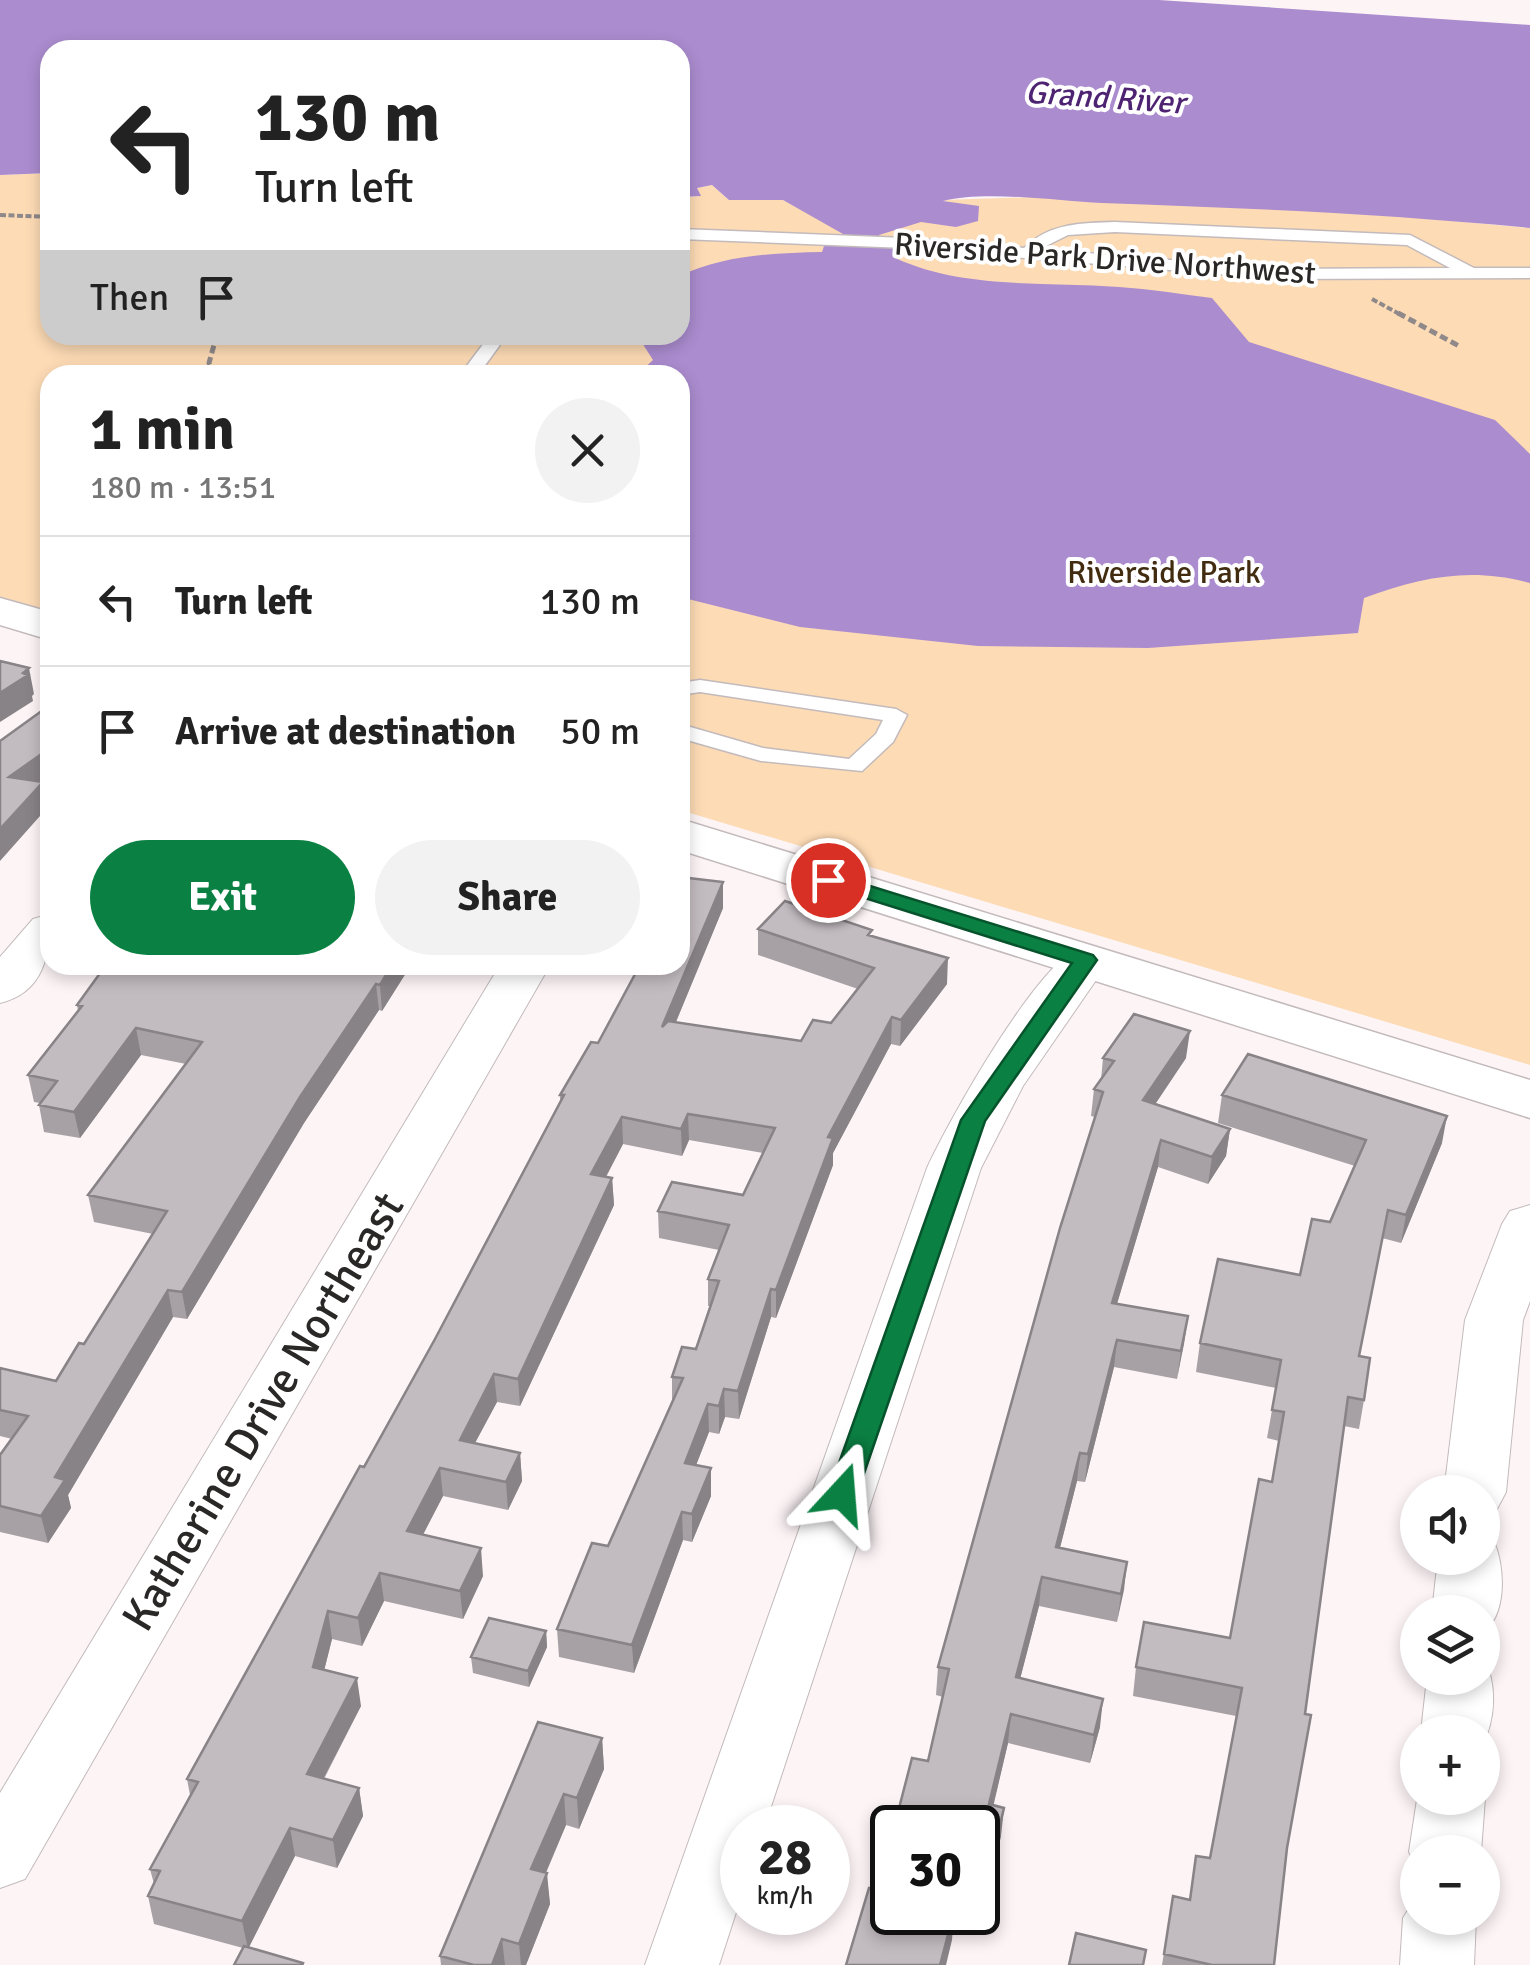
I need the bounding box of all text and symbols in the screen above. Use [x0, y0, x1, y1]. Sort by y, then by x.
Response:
water label: Grand River [1024, 72, 1190, 123]
text: 130 m [255, 74, 440, 160]
icon: left [90, 80, 220, 210]
text: Turn left [255, 160, 414, 215]
street label: Riverside Park Drive Northwest [893, 224, 1317, 293]
icon: arrive [189, 270, 244, 325]
text: Then [90, 274, 169, 321]
text: 1 min [90, 393, 235, 467]
button: close [535, 398, 640, 503]
text: 180 m · 13:51 [90, 468, 276, 507]
park label: Riverside Park [1067, 553, 1261, 592]
icon: left [90, 574, 145, 629]
text: Turn left [175, 578, 313, 625]
text: 130 m [540, 578, 640, 625]
icon: arrive [90, 704, 145, 759]
text: Arrive at destination [175, 708, 516, 755]
text: 50 m [560, 708, 640, 755]
pin [786, 838, 871, 923]
button: Exit [90, 840, 355, 955]
button: Share [375, 840, 640, 955]
icon: arrive [801, 853, 856, 908]
street label: Katherine Drive Northeast [111, 1183, 416, 1641]
position arrow [790, 1442, 894, 1546]
map controls [1400, 1475, 1500, 1935]
button: sound [1400, 1475, 1500, 1575]
button: layers [1400, 1595, 1500, 1695]
button: + [1400, 1715, 1500, 1815]
speed limit sign: 30 [870, 1805, 1000, 1935]
text: 28 [758, 1827, 812, 1889]
button: − [1400, 1835, 1500, 1935]
text: km/h [757, 1880, 813, 1911]

